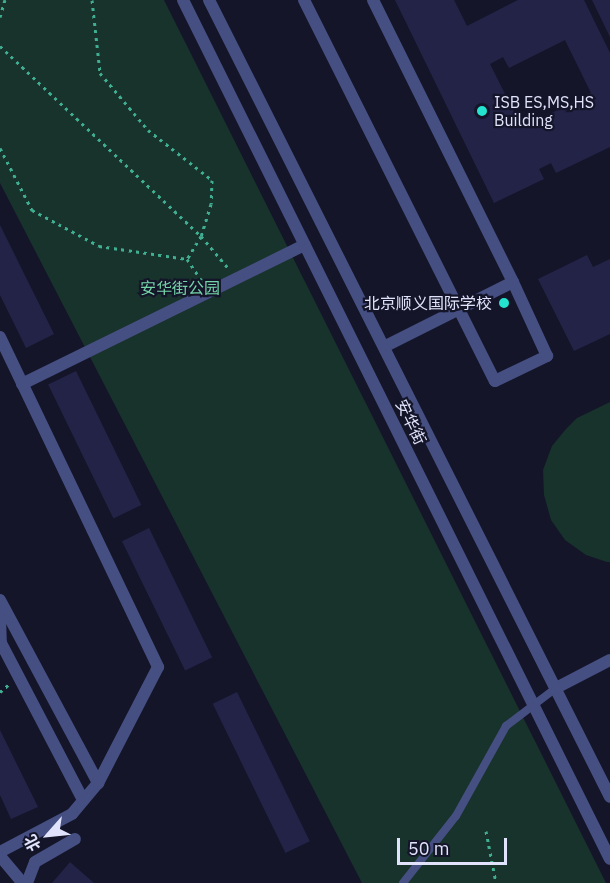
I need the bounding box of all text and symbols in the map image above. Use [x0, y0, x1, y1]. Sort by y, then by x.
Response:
place label: ISB ES,MS,HS Building [494, 92, 594, 130]
marker: ISB ES,MS,HS Building [475, 104, 489, 118]
park label: 安华街公园 [140, 278, 220, 298]
place label: 北京顺义国际学校 [364, 293, 492, 313]
marker: 北京顺义国际学校 [497, 296, 511, 310]
street label: 安华街 [392, 396, 430, 448]
north arrow [18, 805, 78, 865]
scale bar [400, 826, 510, 864]
text: 北 [19, 832, 45, 855]
text: 50 m [408, 837, 450, 860]

